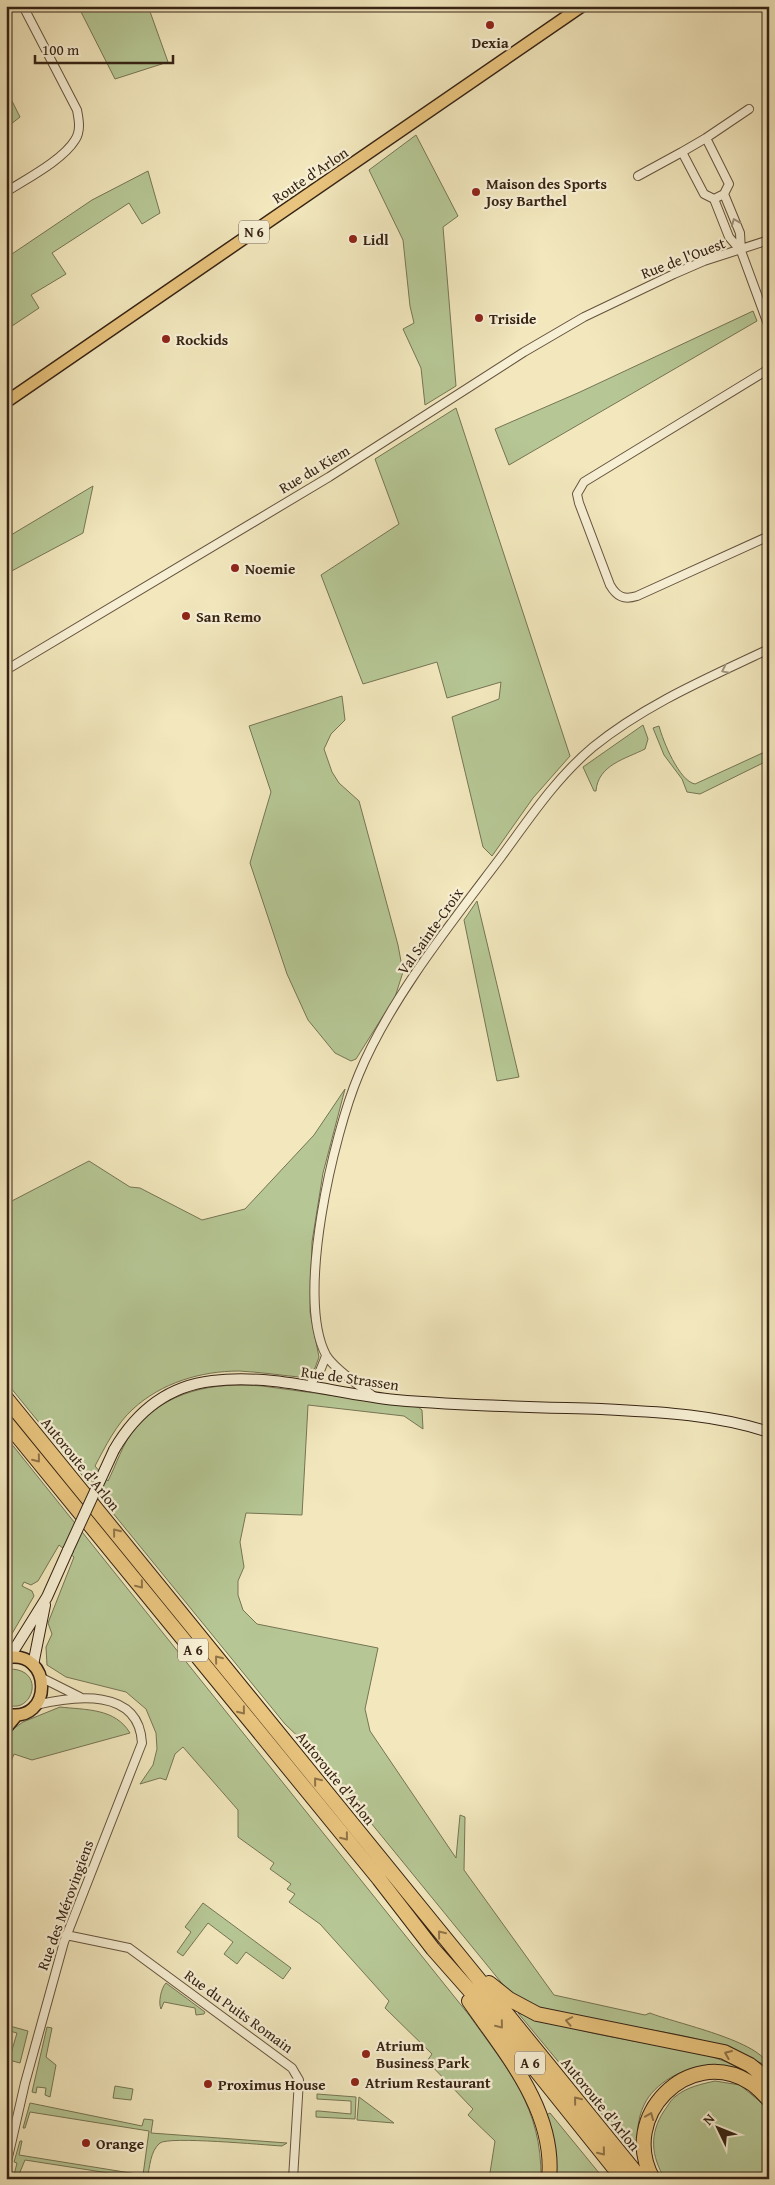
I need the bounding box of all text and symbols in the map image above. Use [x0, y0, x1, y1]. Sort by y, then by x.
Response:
marker: Dexia [484, 19, 496, 31]
scale bar [35, 32, 172, 64]
place label: Dexia [471, 32, 509, 53]
text: 100 m [42, 39, 80, 60]
street label: Route d'Arlon [268, 142, 353, 208]
place label: Maison des Sports Josy Barthel [483, 173, 607, 211]
marker: Maison des Sports Josy Barthel [470, 186, 482, 198]
one-way arrow [731, 218, 742, 227]
road number: N 6 [239, 220, 269, 243]
place label: Lidl [363, 229, 389, 250]
street label: Rue de l'Ouest [638, 232, 729, 284]
marker: Lidl [347, 233, 359, 245]
place label: Triside [489, 308, 536, 329]
marker: Triside [473, 312, 485, 324]
place label: Rockids [176, 329, 228, 350]
marker: Rockids [160, 333, 172, 345]
street label: Rue du Kiem [275, 439, 354, 498]
place label: Noemie [245, 558, 295, 579]
marker: Noemie [229, 562, 241, 574]
place label: San Remo [196, 606, 261, 627]
marker: San Remo [180, 610, 192, 622]
one-way arrow [721, 664, 730, 674]
street label: Val Sainte-Croix [392, 883, 468, 979]
street label: Rue de Strassen [300, 1361, 401, 1395]
street label: Autoroute d'Arlon [37, 1413, 126, 1516]
one-way arrow [32, 1454, 41, 1463]
one-way arrow [112, 1529, 121, 1538]
one-way arrow [134, 1579, 142, 1588]
road number: A 6 [178, 1638, 208, 1662]
one-way arrow [215, 1655, 224, 1664]
one-way arrow [237, 1705, 245, 1714]
street label: Autoroute d'Arlon [292, 1727, 381, 1830]
one-way arrow [313, 1777, 322, 1786]
one-way arrow [340, 1831, 348, 1840]
street label: Rue des Mérovingiens [32, 1837, 98, 1973]
one-way arrow [439, 1931, 447, 1940]
street label: Rue du Puits Romain [180, 1964, 298, 2058]
one-way arrow [565, 2017, 574, 2027]
one-way arrow [494, 2019, 502, 2028]
place label: Atrium Business Park [376, 2035, 470, 2073]
marker: Atrium Business Park [360, 2048, 372, 2060]
one-way arrow [724, 2050, 733, 2061]
road number: A 6 [515, 2052, 545, 2074]
street label: Autoroute d'Arlon [557, 2053, 646, 2156]
place label: Atrium Restaurant [365, 2072, 491, 2093]
place label: Proximus House [218, 2074, 326, 2095]
marker: Atrium Restaurant [349, 2076, 361, 2088]
marker: Proximus House [202, 2078, 214, 2090]
one-way arrow [573, 2097, 582, 2106]
north arrow [692, 2102, 742, 2152]
text: N [698, 2108, 719, 2129]
one-way arrow [643, 2112, 654, 2121]
place label: Orange [96, 2133, 144, 2154]
marker: Orange [80, 2137, 92, 2149]
one-way arrow [596, 2146, 604, 2155]

